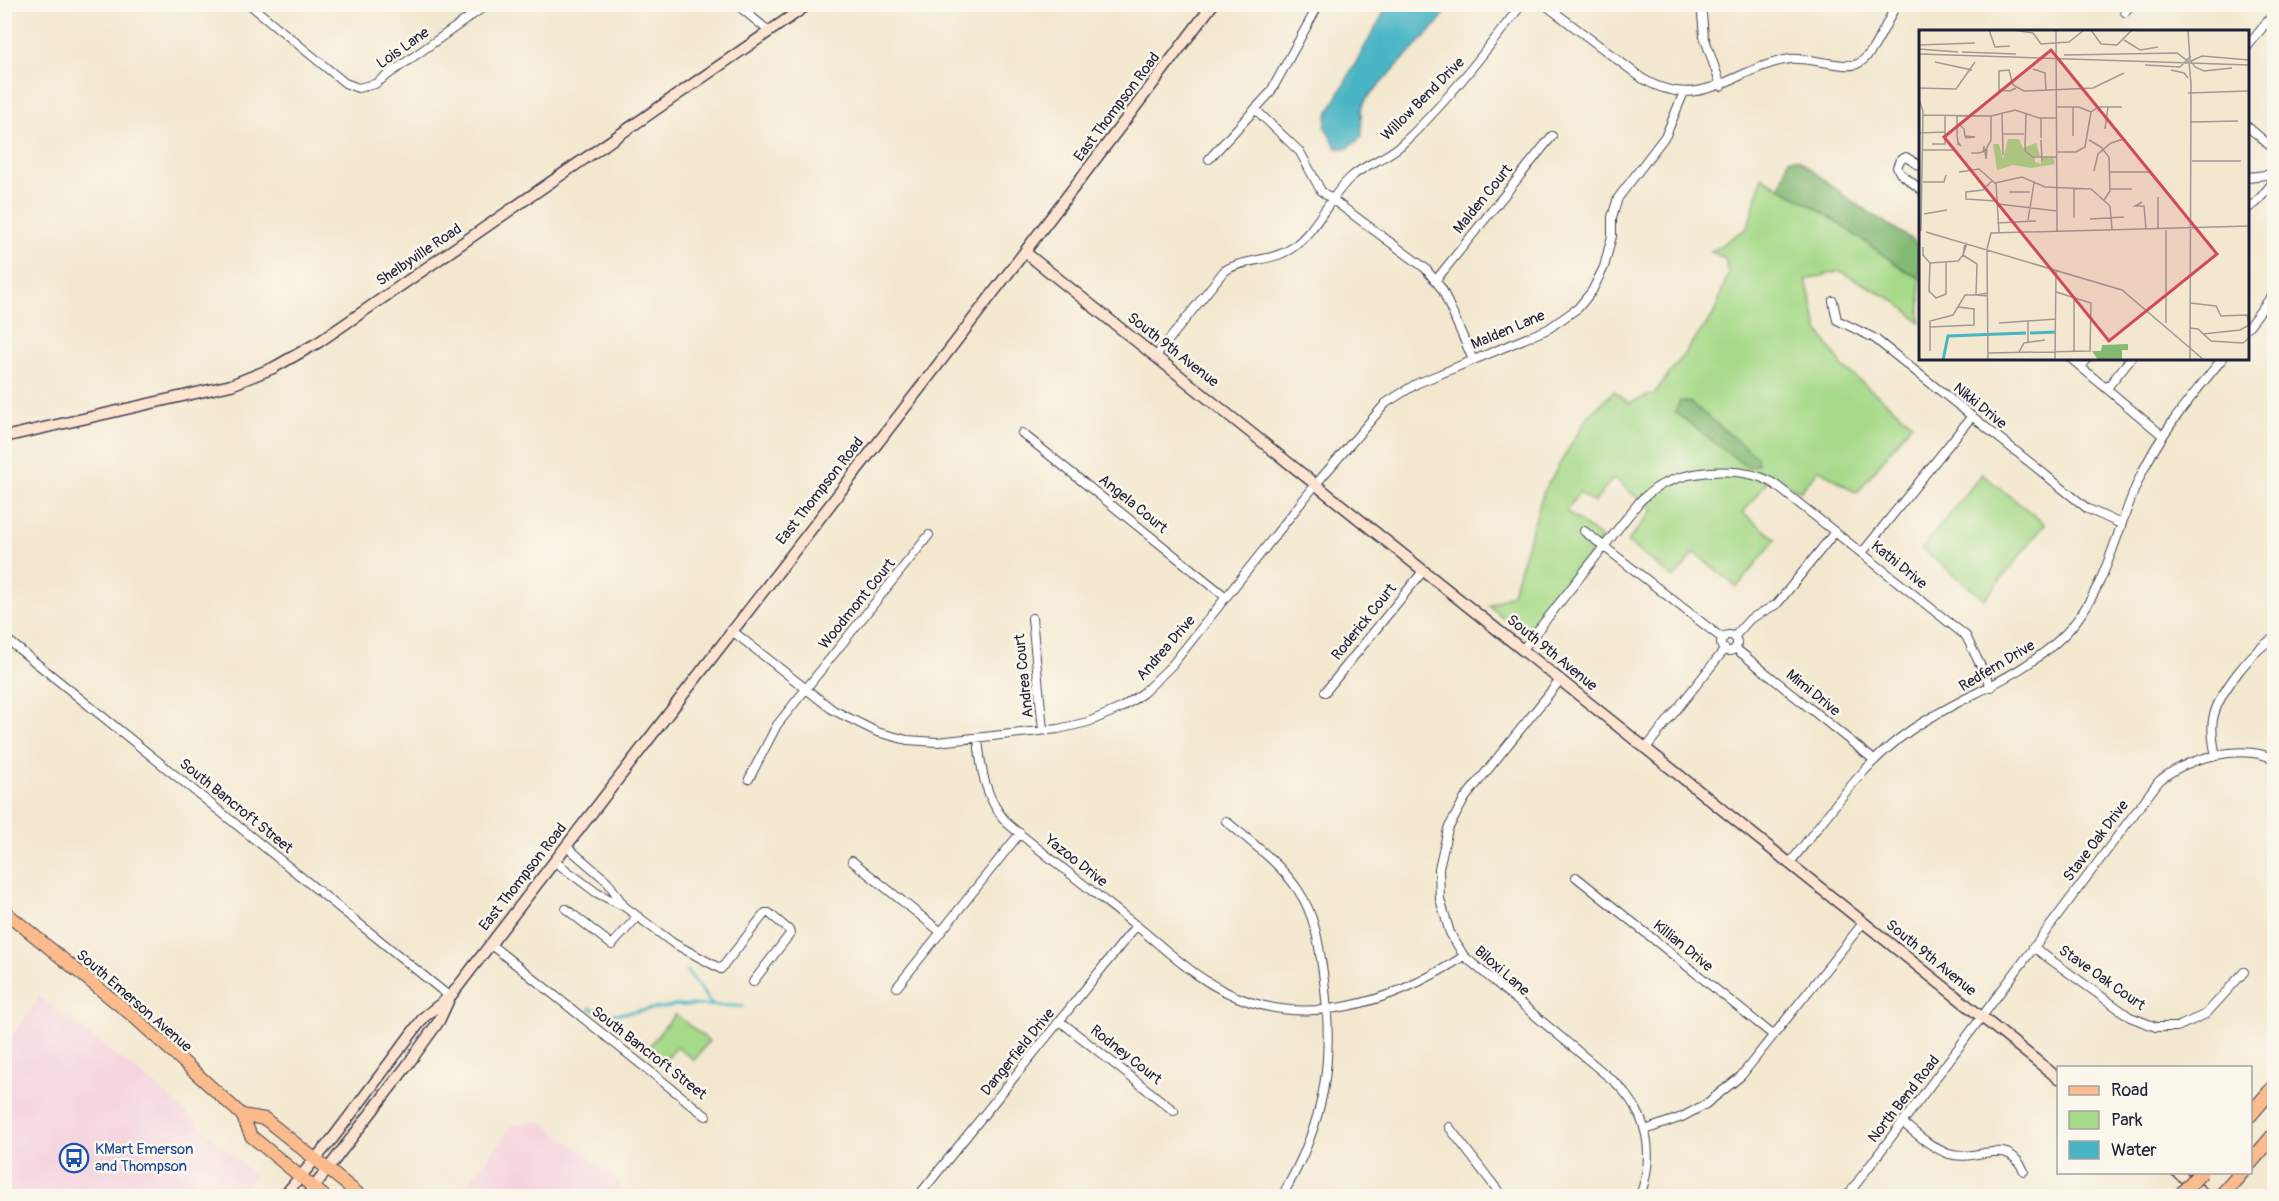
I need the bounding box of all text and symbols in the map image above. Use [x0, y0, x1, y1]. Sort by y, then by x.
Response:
street label: Lois Lane [373, 23, 434, 73]
inset map [1919, 30, 2249, 360]
street label: East Thompson Road [1070, 49, 1164, 165]
street label: Willow Bend Drive [1377, 53, 1469, 145]
street label: Malden Court [1449, 160, 1517, 238]
street label: Shelbyville Road [373, 220, 465, 290]
street label: Malden Lane [1468, 306, 1548, 354]
street label: South 9th Avenue [1123, 308, 1223, 392]
street label: Nikki Drive [1949, 379, 2011, 434]
street label: East Thompson Road [772, 433, 868, 549]
street label: Angela Court [1095, 470, 1172, 538]
street label: Kathi Drive [1867, 537, 1931, 594]
street label: Woodmont Court [815, 554, 900, 653]
street label: Roderick Court [1327, 579, 1401, 664]
street label: Andrea Drive [1132, 611, 1200, 685]
street label: South 9th Avenue [1503, 611, 1602, 696]
street label: Andrea Court [1010, 632, 1038, 719]
street label: Redfern Drive [1956, 636, 2039, 696]
street label: Mimi Drive [1782, 665, 1844, 721]
street label: South Bancroft Street [175, 754, 297, 858]
street label: Stave Oak Drive [2059, 796, 2133, 886]
street label: East Thompson Road [475, 819, 571, 935]
street label: Yazoo Drive [1040, 830, 1112, 892]
street label: Killian Drive [1649, 916, 1717, 976]
street label: South 9th Avenue [1882, 916, 1981, 1001]
street label: Stave Oak Court [2055, 941, 2150, 1015]
street label: Biloxi Lane [1471, 942, 1534, 1001]
street label: South Emerson Avenue [72, 946, 196, 1057]
street label: South Bancroft Street [588, 1002, 711, 1104]
street label: Dangerfield Drive [977, 1004, 1059, 1100]
street label: Rodney Court [1086, 1021, 1166, 1090]
street label: North Bend Road [1864, 1052, 1944, 1146]
legend [2057, 1066, 2252, 1174]
text: Road [2111, 1079, 2148, 1102]
text: Park [2111, 1109, 2143, 1132]
text: Water [2111, 1139, 2157, 1162]
place label: KMart Emerson and Thompson [95, 1140, 193, 1176]
bus stop icon: KMart Emerson and Thompson [58, 1142, 90, 1174]

